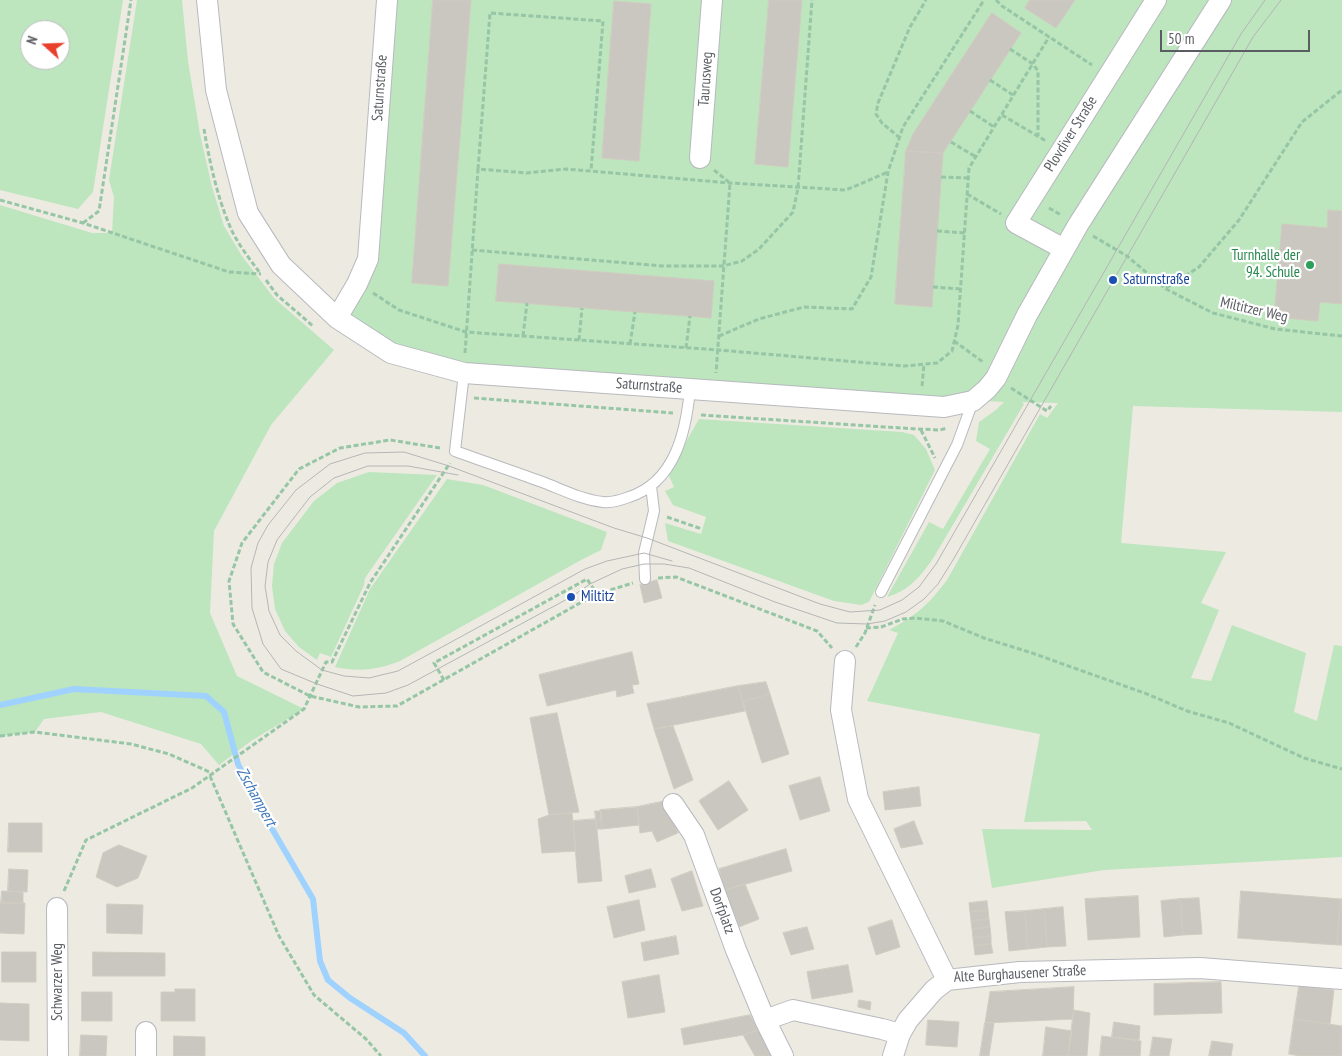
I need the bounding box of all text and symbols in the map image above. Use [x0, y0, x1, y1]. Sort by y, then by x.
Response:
north arrow [20, 20, 70, 70]
scale bar [1162, 20, 1312, 52]
text: 50 m [1168, 29, 1194, 48]
text: N [22, 34, 42, 47]
street label: Taurusweg [695, 51, 717, 107]
street label: Saturnstraße [369, 54, 391, 122]
street label: Plovdiver Straße [1041, 93, 1101, 175]
place label: Turnhalle der 94. Schule [1232, 247, 1300, 282]
marker: Turnhalle der 94. Schule [1304, 259, 1316, 271]
place label: Saturnstraße [1123, 271, 1190, 289]
marker: Saturnstraße [1107, 274, 1119, 286]
street label: Miltitzer Weg [1219, 294, 1289, 326]
street label: Saturnstraße [615, 375, 683, 397]
place label: Miltitz [581, 588, 614, 606]
marker: Miltitz [565, 591, 577, 603]
water label: Zschampert [232, 764, 280, 830]
street label: Dorfplatz [705, 885, 739, 937]
street label: Schwarzer Weg [49, 943, 67, 1021]
street label: Alte Burghausener Straße [953, 962, 1087, 986]

